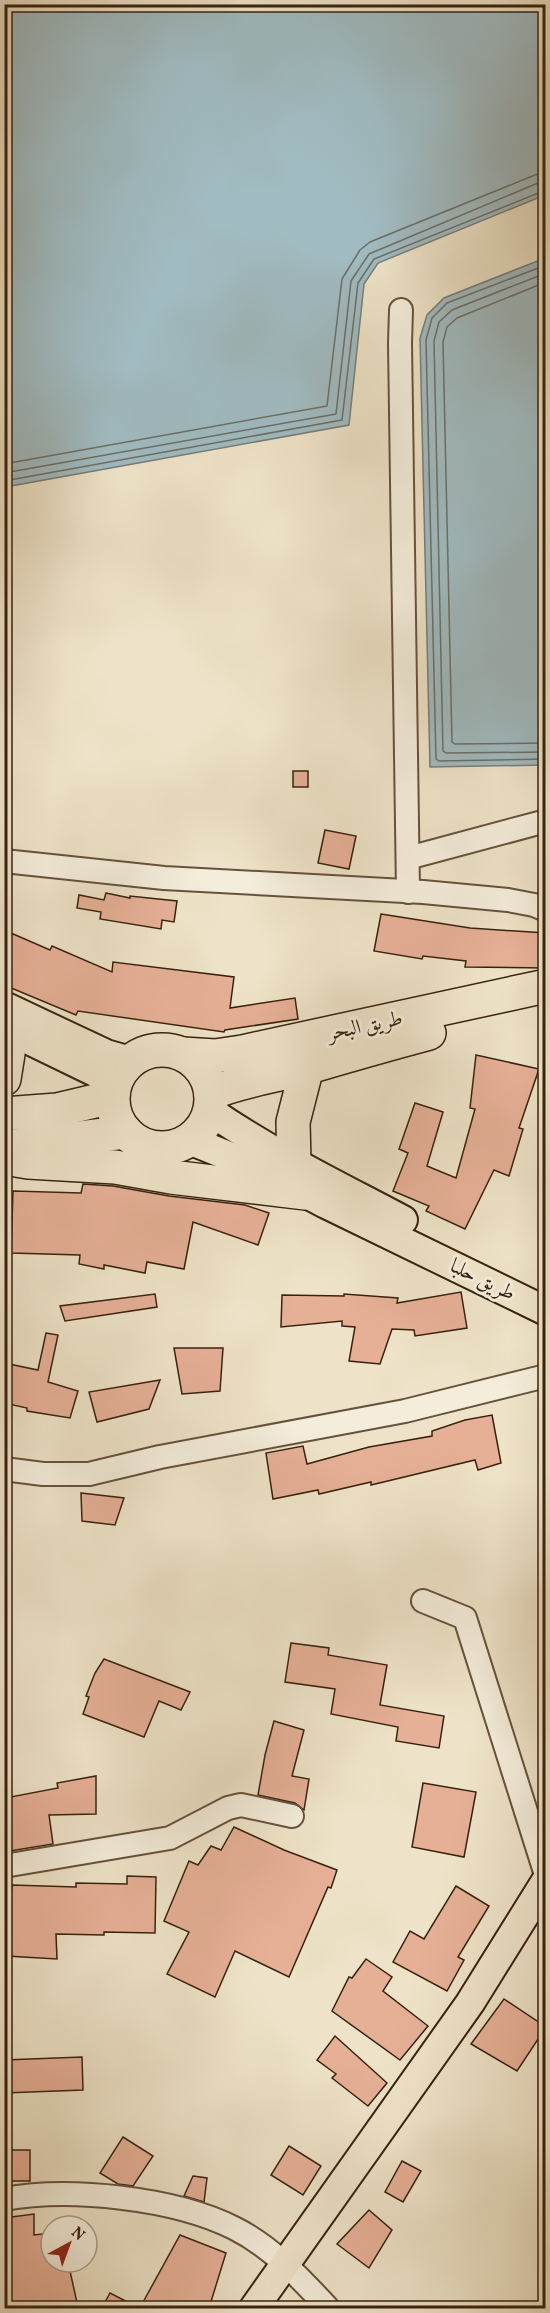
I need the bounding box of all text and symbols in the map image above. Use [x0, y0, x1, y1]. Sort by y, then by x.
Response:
street label: طريق البحر [323, 1004, 405, 1049]
street label: طريق حلبا [445, 1252, 520, 1309]
north arrow [39, 2214, 99, 2274]
text: N [66, 2222, 89, 2247]

